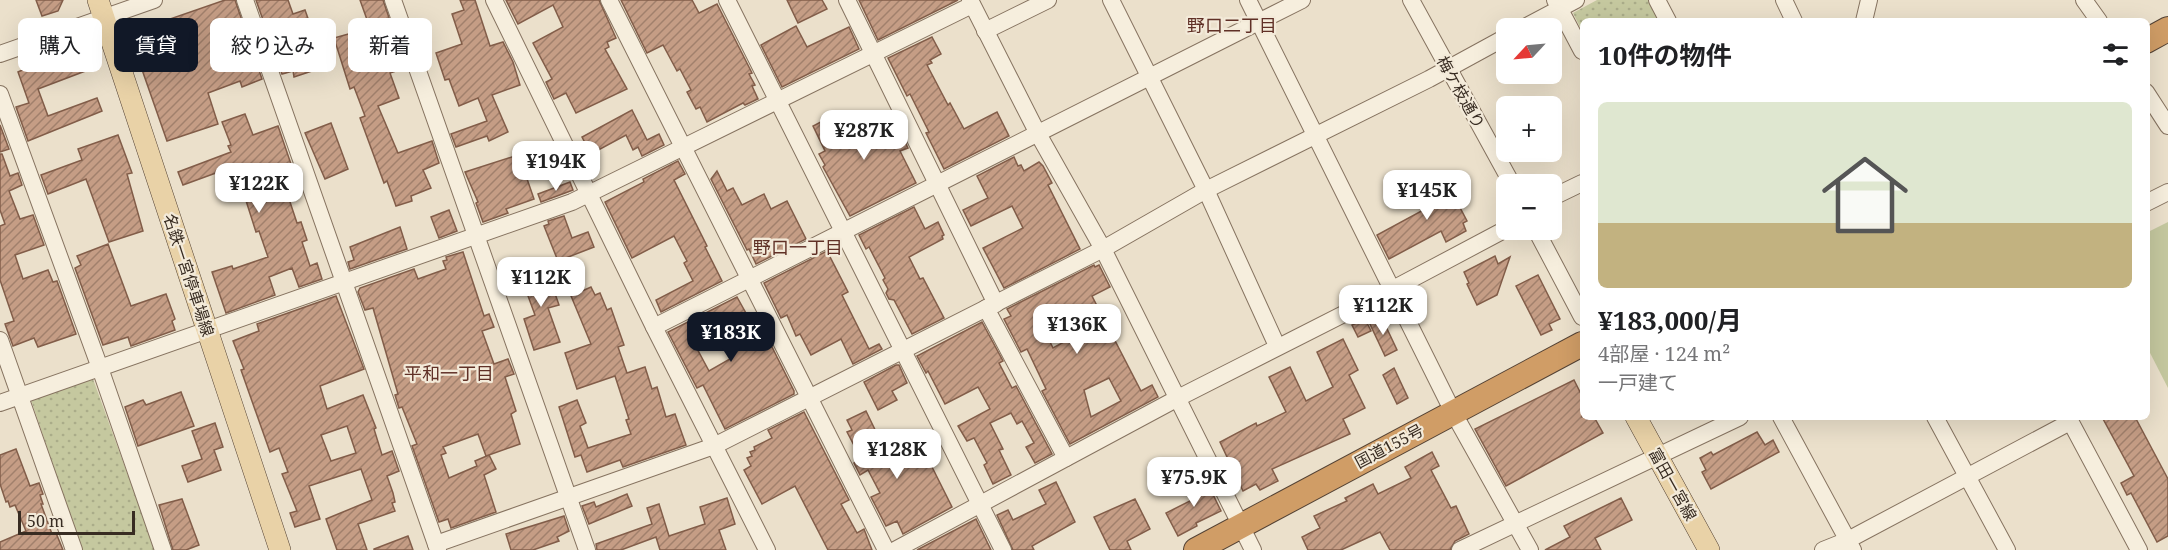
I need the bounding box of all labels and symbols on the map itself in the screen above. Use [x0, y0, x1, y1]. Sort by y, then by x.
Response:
district label: 野口二丁目 [1187, 13, 1277, 37]
north arrow [1496, 18, 1562, 84]
street label: 梅ケ枝通り [1432, 52, 1490, 132]
pin: ¥287K [822, 110, 906, 161]
pin: ¥194K [514, 141, 598, 192]
pin: ¥122K [217, 163, 301, 214]
pin: ¥145K [1385, 170, 1469, 221]
street label: 名鉄一宮停車場線 [159, 211, 219, 339]
district label: 野口一丁目 [753, 235, 843, 259]
pin: ¥112K [499, 257, 583, 308]
pin: ¥112K [1341, 285, 1425, 336]
pin: ¥136K [1035, 304, 1119, 355]
pin: ¥183K [689, 312, 773, 363]
district label: 平和一丁目 [404, 361, 494, 385]
street label: 国道155号 [1351, 419, 1427, 473]
pin: ¥128K [855, 429, 939, 480]
street label: 富田一宮線 [1644, 444, 1702, 524]
pin: ¥75.9K [1145, 457, 1243, 508]
scale bar [18, 508, 135, 536]

